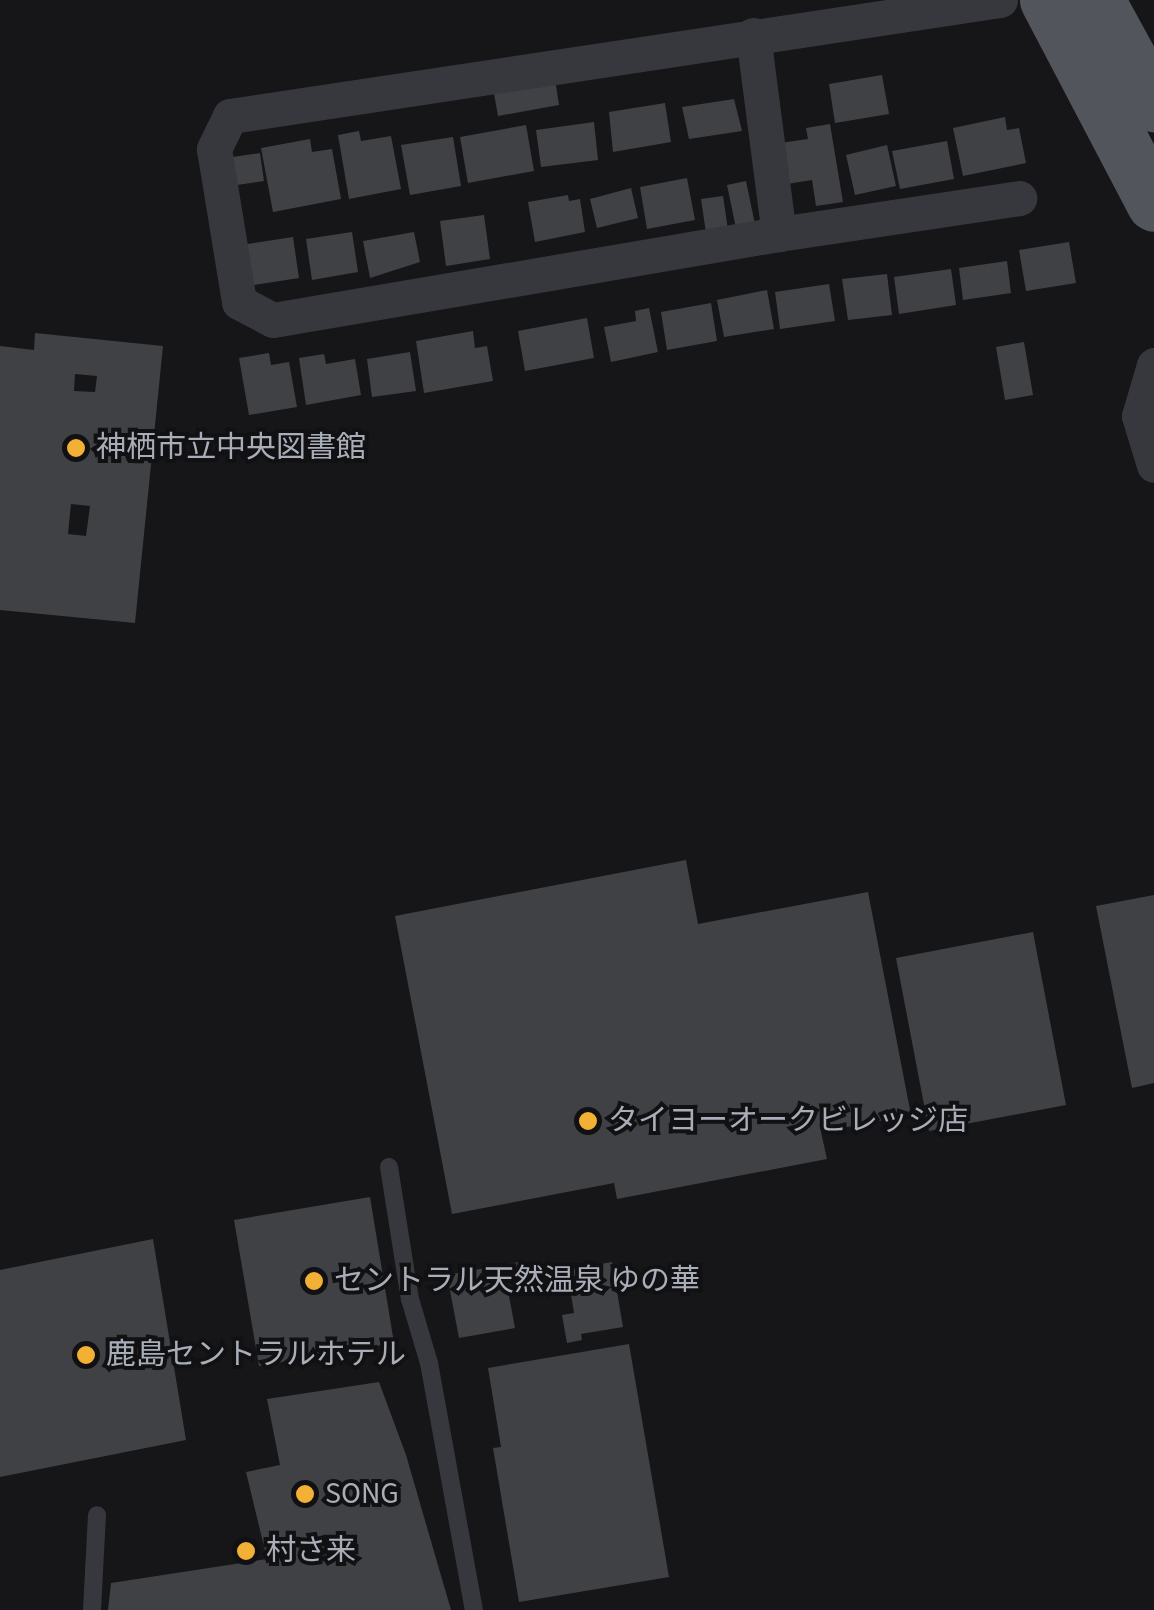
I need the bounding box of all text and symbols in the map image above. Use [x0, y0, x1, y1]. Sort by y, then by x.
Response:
place label: 神栖市立中央図書館 [96, 430, 366, 466]
marker: 神栖市立中央図書館 [65, 437, 87, 459]
place label: タイヨーオークビレッジ店 [608, 1103, 968, 1139]
marker: タイヨーオークビレッジ店 [577, 1110, 599, 1132]
place label: セントラル天然温泉 ゆの華 [334, 1263, 700, 1299]
marker: セントラル天然温泉 ゆの華 [303, 1270, 325, 1292]
place label: 鹿島セントラルホテル [106, 1337, 406, 1373]
marker: 鹿島セントラルホテル [75, 1344, 97, 1366]
place label: SONG [325, 1476, 399, 1512]
marker: SONG [294, 1483, 316, 1505]
place label: 村さ来 [266, 1533, 356, 1569]
marker: 村さ来 [235, 1540, 257, 1562]

